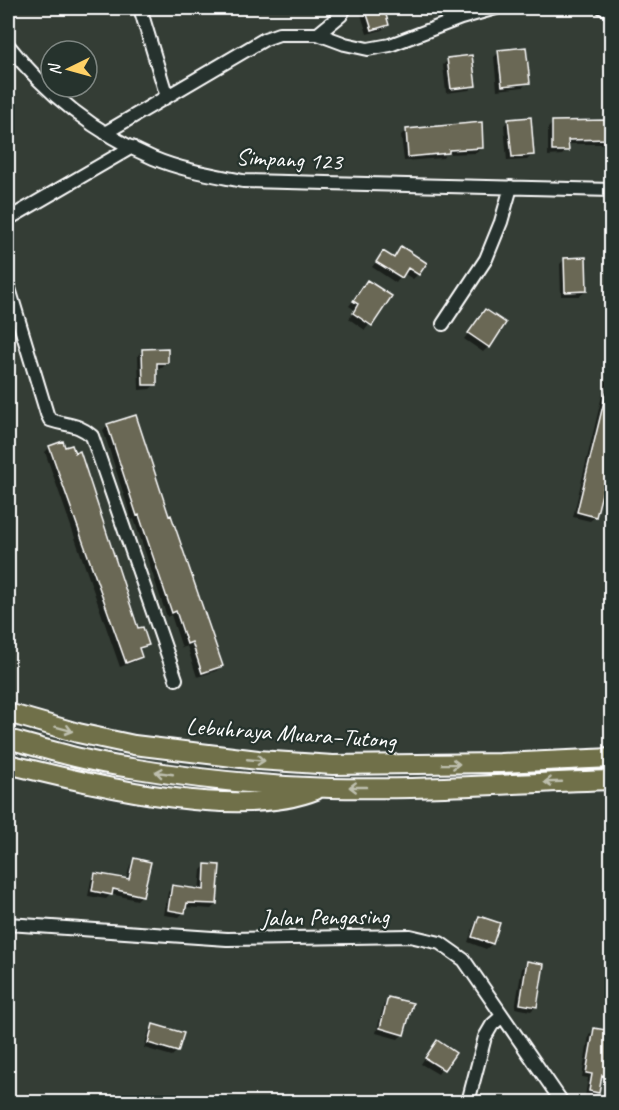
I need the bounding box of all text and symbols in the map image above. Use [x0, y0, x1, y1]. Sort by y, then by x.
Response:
north arrow [39, 39, 99, 99]
text: N [44, 61, 65, 76]
street label: Simpang 123 [235, 141, 345, 177]
street label: Lebuhraya Muara–Tutong [185, 711, 398, 755]
one-way arrow [54, 724, 73, 735]
one-way arrow [246, 755, 266, 766]
one-way arrow [441, 758, 461, 769]
one-way arrow [154, 767, 174, 778]
one-way arrow [544, 776, 564, 787]
one-way arrow [349, 781, 369, 793]
street label: Jalan Pengasing [260, 901, 391, 933]

